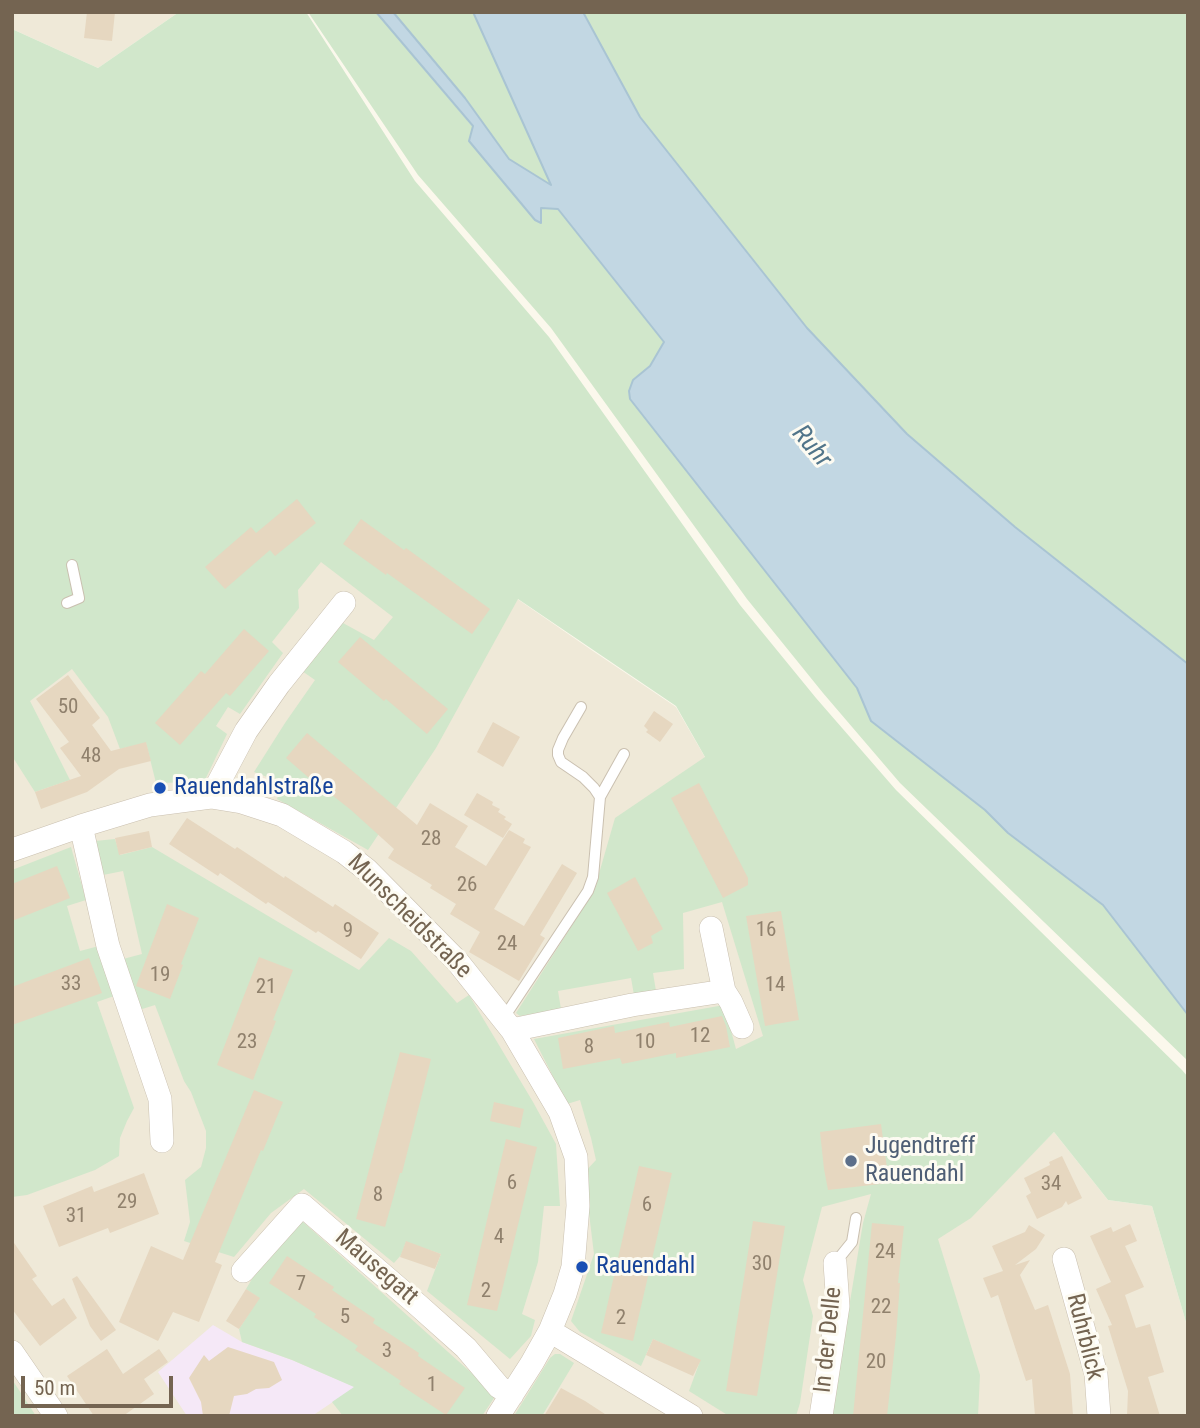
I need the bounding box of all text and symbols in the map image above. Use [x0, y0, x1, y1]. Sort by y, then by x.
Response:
water label: Ruhr [784, 420, 838, 474]
house number: 50 [58, 695, 78, 721]
house number: 48 [81, 744, 101, 770]
place label: Rauendahlstraße [174, 774, 333, 802]
marker: Rauendahlstraße [152, 780, 168, 796]
house number: 28 [421, 827, 441, 853]
street label: Munscheidstraße [341, 849, 477, 985]
house number: 26 [457, 873, 477, 899]
house number: 16 [756, 918, 776, 944]
house number: 9 [343, 919, 353, 945]
house number: 24 [497, 932, 517, 958]
house number: 19 [150, 963, 170, 989]
house number: 33 [61, 972, 81, 998]
house number: 14 [765, 973, 785, 999]
house number: 21 [256, 975, 276, 1001]
house number: 12 [690, 1024, 710, 1050]
house number: 23 [237, 1030, 257, 1056]
house number: 10 [635, 1030, 655, 1056]
house number: 8 [584, 1035, 594, 1061]
place label: Jugendtreff Rauendahl [865, 1133, 975, 1189]
marker: Jugendtreff Rauendahl [843, 1153, 859, 1169]
house number: 6 [507, 1171, 517, 1197]
house number: 34 [1041, 1172, 1061, 1198]
house number: 8 [373, 1183, 383, 1209]
house number: 29 [117, 1190, 137, 1216]
house number: 6 [642, 1193, 652, 1219]
house number: 31 [66, 1204, 86, 1230]
street label: Mausegatt [328, 1224, 424, 1312]
house number: 4 [494, 1225, 504, 1251]
house number: 24 [875, 1240, 895, 1266]
house number: 30 [752, 1252, 772, 1278]
place label: Rauendahl [596, 1253, 695, 1281]
marker: Rauendahl [574, 1259, 590, 1275]
house number: 7 [296, 1272, 306, 1298]
house number: 2 [481, 1279, 491, 1305]
street label: In der Delle [809, 1286, 849, 1394]
street label: Ruhrblick [1059, 1291, 1109, 1383]
house number: 22 [871, 1295, 891, 1321]
house number: 5 [340, 1305, 350, 1331]
house number: 2 [616, 1306, 626, 1332]
house number: 3 [382, 1339, 392, 1365]
house number: 20 [866, 1350, 886, 1376]
scale bar [24, 1362, 177, 1406]
house number: 1 [427, 1373, 437, 1399]
text: 50 m [34, 1376, 75, 1400]

